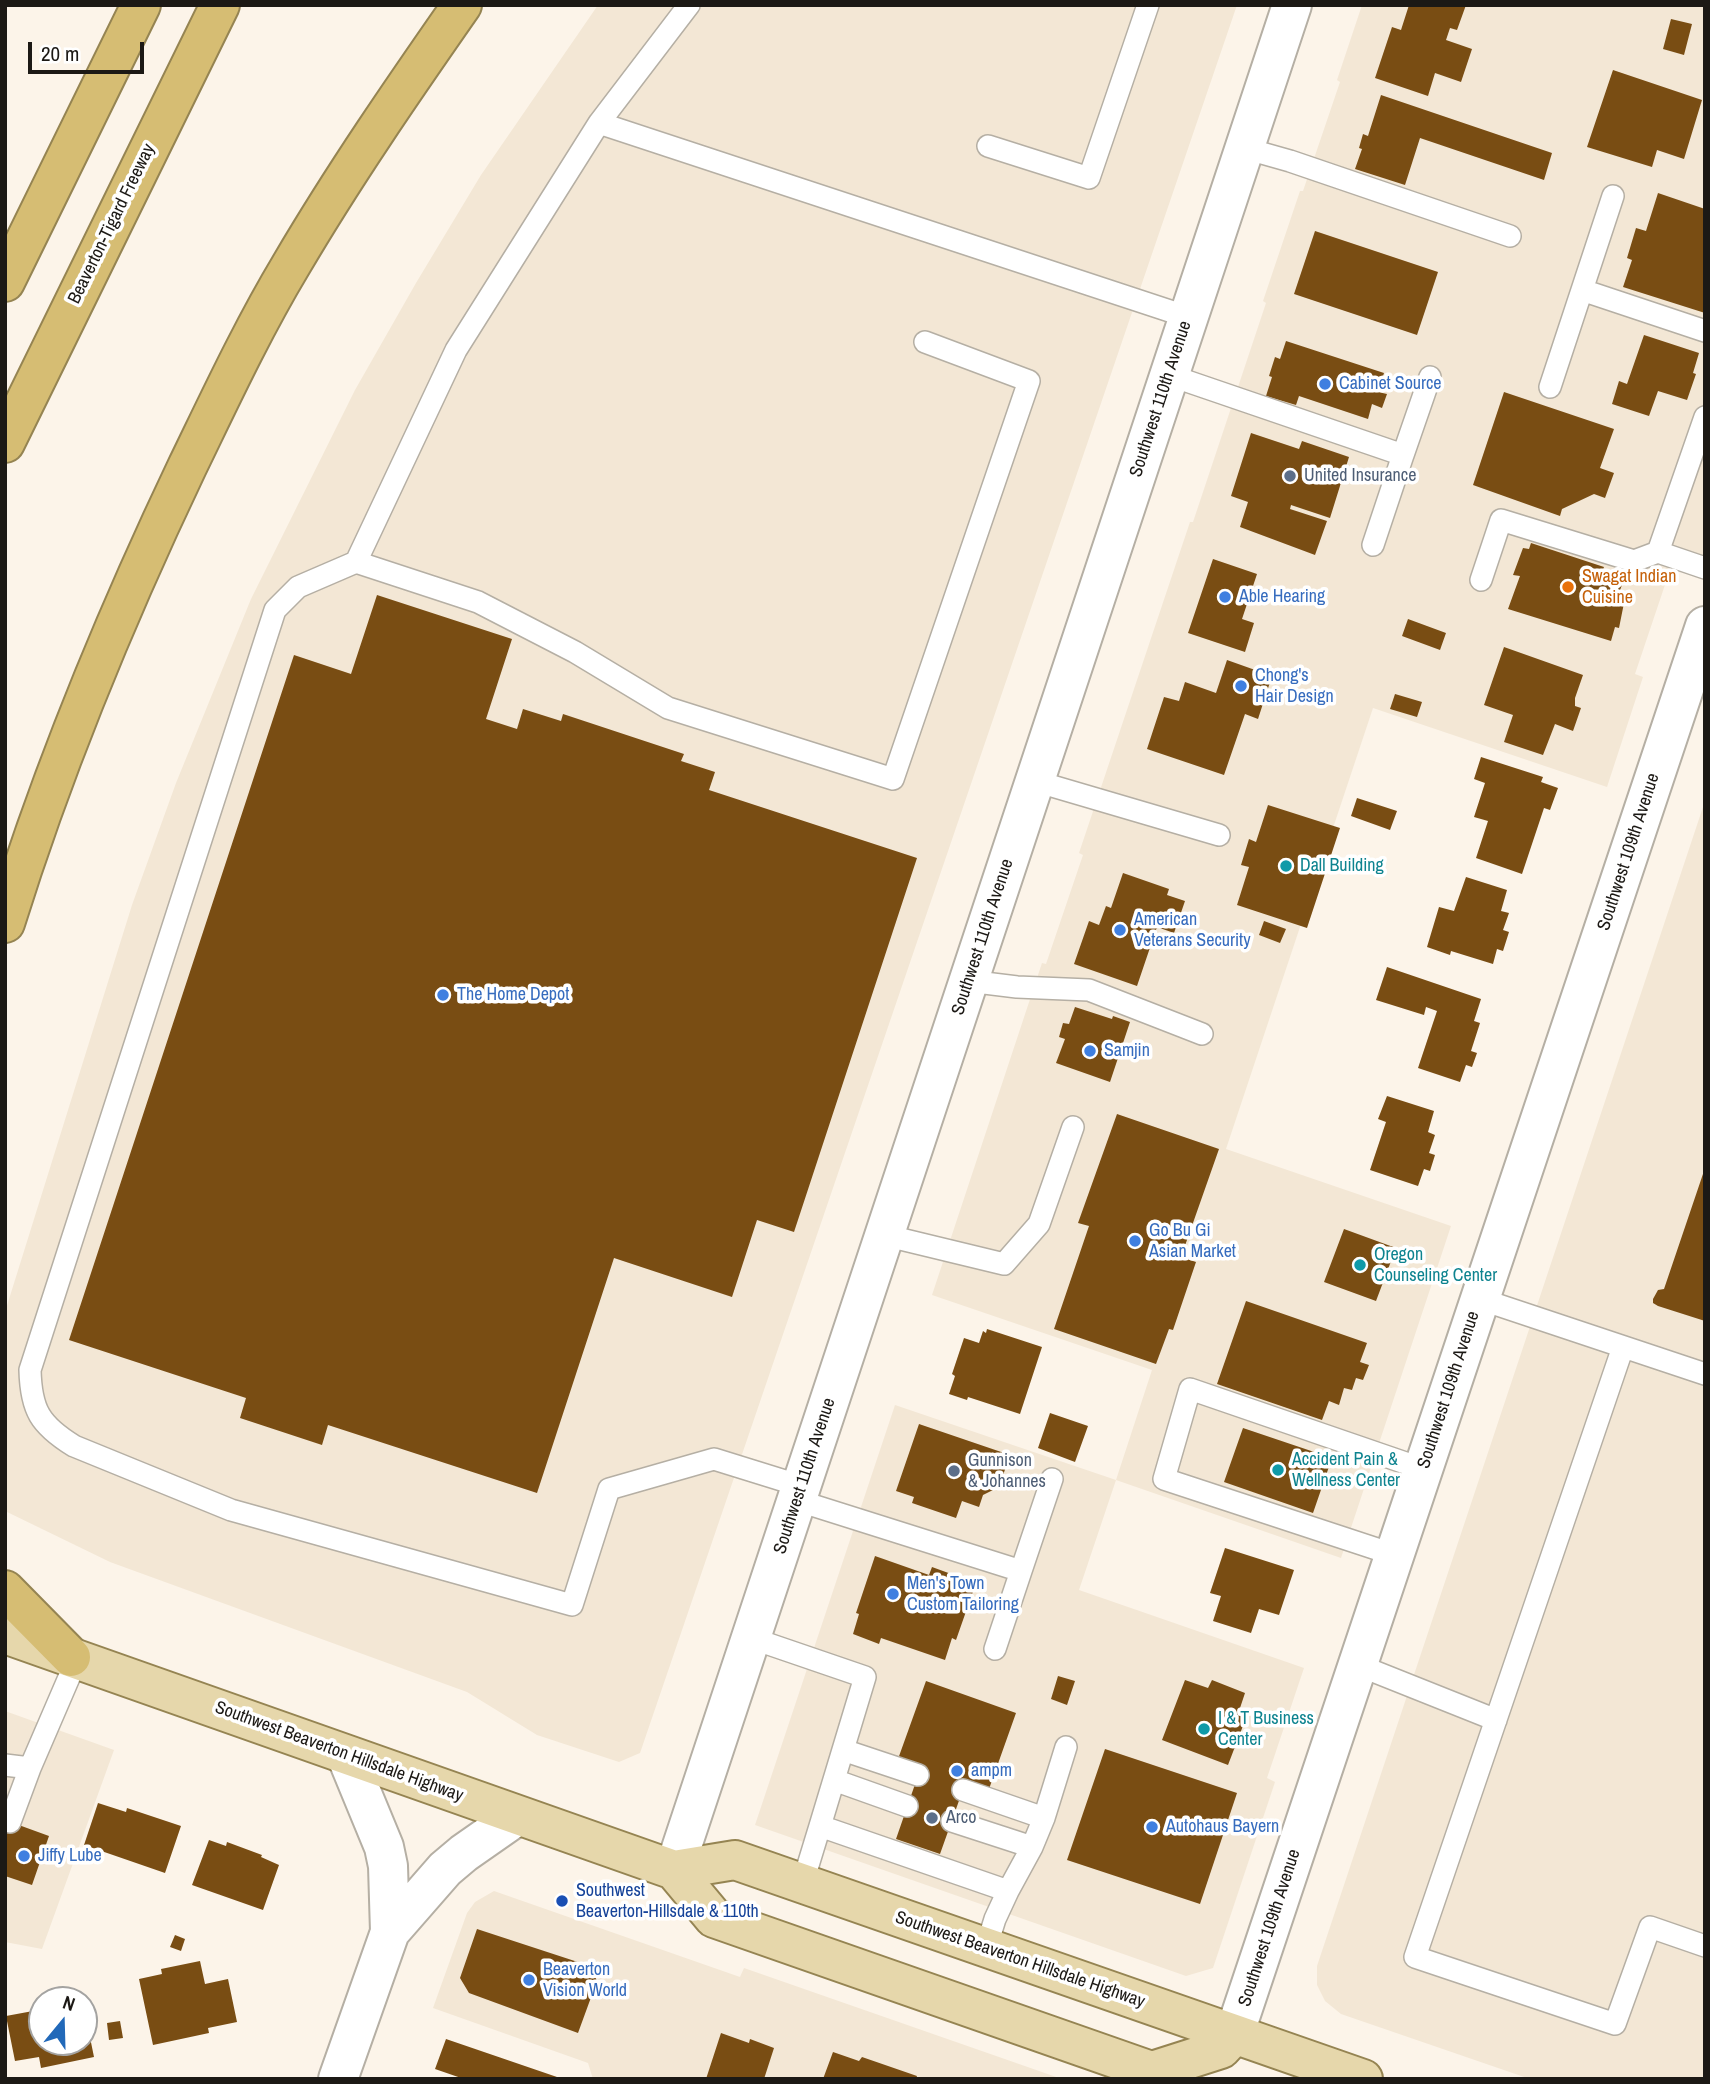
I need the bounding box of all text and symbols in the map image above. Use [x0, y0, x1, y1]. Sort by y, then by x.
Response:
scale bar [32, 28, 147, 72]
text: 20 m [41, 39, 79, 68]
street label: Beaverton-Tigard Freeway [64, 141, 160, 307]
street label: Southwest 110th Avenue [1126, 318, 1196, 480]
place label: Cabinet Source [1339, 373, 1442, 395]
marker: Cabinet Source [1317, 376, 1333, 392]
place label: United Insurance [1304, 465, 1416, 487]
marker: United Insurance [1282, 468, 1298, 484]
place label: Swagat Indian Cuisine [1582, 566, 1676, 608]
marker: Swagat Indian Cuisine [1560, 579, 1576, 595]
place label: Able Hearing [1239, 586, 1325, 608]
marker: Able Hearing [1217, 589, 1233, 605]
place label: Chong's Hair Design [1255, 665, 1334, 708]
marker: Chong's Hair Design [1233, 678, 1249, 694]
street label: Southwest 109th Avenue [1593, 771, 1665, 933]
place label: Dall Building [1300, 855, 1384, 877]
street label: Southwest 110th Avenue [948, 856, 1018, 1018]
marker: Dall Building [1278, 858, 1294, 874]
place label: American Veterans Security [1134, 909, 1251, 951]
marker: American Veterans Security [1112, 922, 1128, 938]
place label: The Home Depot [457, 984, 569, 1006]
marker: The Home Depot [435, 987, 451, 1003]
place label: Samjin [1104, 1040, 1150, 1062]
marker: Samjin [1082, 1043, 1098, 1059]
place label: Go Bu Gi Asian Market [1149, 1220, 1236, 1262]
marker: Go Bu Gi Asian Market [1127, 1233, 1143, 1249]
place label: Oregon Counseling Center [1374, 1244, 1497, 1286]
marker: Oregon Counseling Center [1352, 1257, 1368, 1273]
street label: Southwest 109th Avenue [1413, 1309, 1485, 1471]
street label: Southwest 110th Avenue [770, 1395, 840, 1557]
place label: Accident Pain & Wellness Center [1292, 1449, 1400, 1492]
place label: Gunnison & Johannes [968, 1450, 1046, 1492]
marker: Accident Pain & Wellness Center [1270, 1462, 1286, 1478]
marker: Gunnison & Johannes [946, 1463, 962, 1479]
place label: Men's Town Custom Tailoring [907, 1573, 1019, 1616]
marker: Men's Town Custom Tailoring [885, 1586, 901, 1602]
street label: Southwest Beaverton Hillsdale Highway [212, 1697, 466, 1807]
place label: I & T Business Center [1218, 1708, 1314, 1750]
marker: I & T Business Center [1196, 1721, 1212, 1737]
place label: ampm [971, 1760, 1012, 1782]
marker: ampm [949, 1763, 965, 1779]
place label: Arco [946, 1807, 976, 1829]
marker: Arco [924, 1810, 940, 1826]
place label: Autohaus Bayern [1166, 1816, 1279, 1838]
marker: Autohaus Bayern [1144, 1819, 1160, 1835]
place label: Jiffy Lube [38, 1845, 102, 1867]
street label: Southwest 109th Avenue [1234, 1847, 1306, 2009]
marker: Jiffy Lube [16, 1848, 32, 1864]
place label: Southwest Beaverton-Hillsdale & 110th [576, 1880, 759, 1923]
marker: Southwest Beaverton-Hillsdale & 110th [554, 1893, 570, 1909]
street label: Southwest Beaverton Hillsdale Highway [892, 1907, 1148, 2013]
place label: Beaverton Vision World [543, 1959, 627, 2002]
marker: Beaverton Vision World [521, 1972, 537, 1988]
north arrow [28, 1986, 98, 2056]
text: N [60, 1989, 79, 2017]

